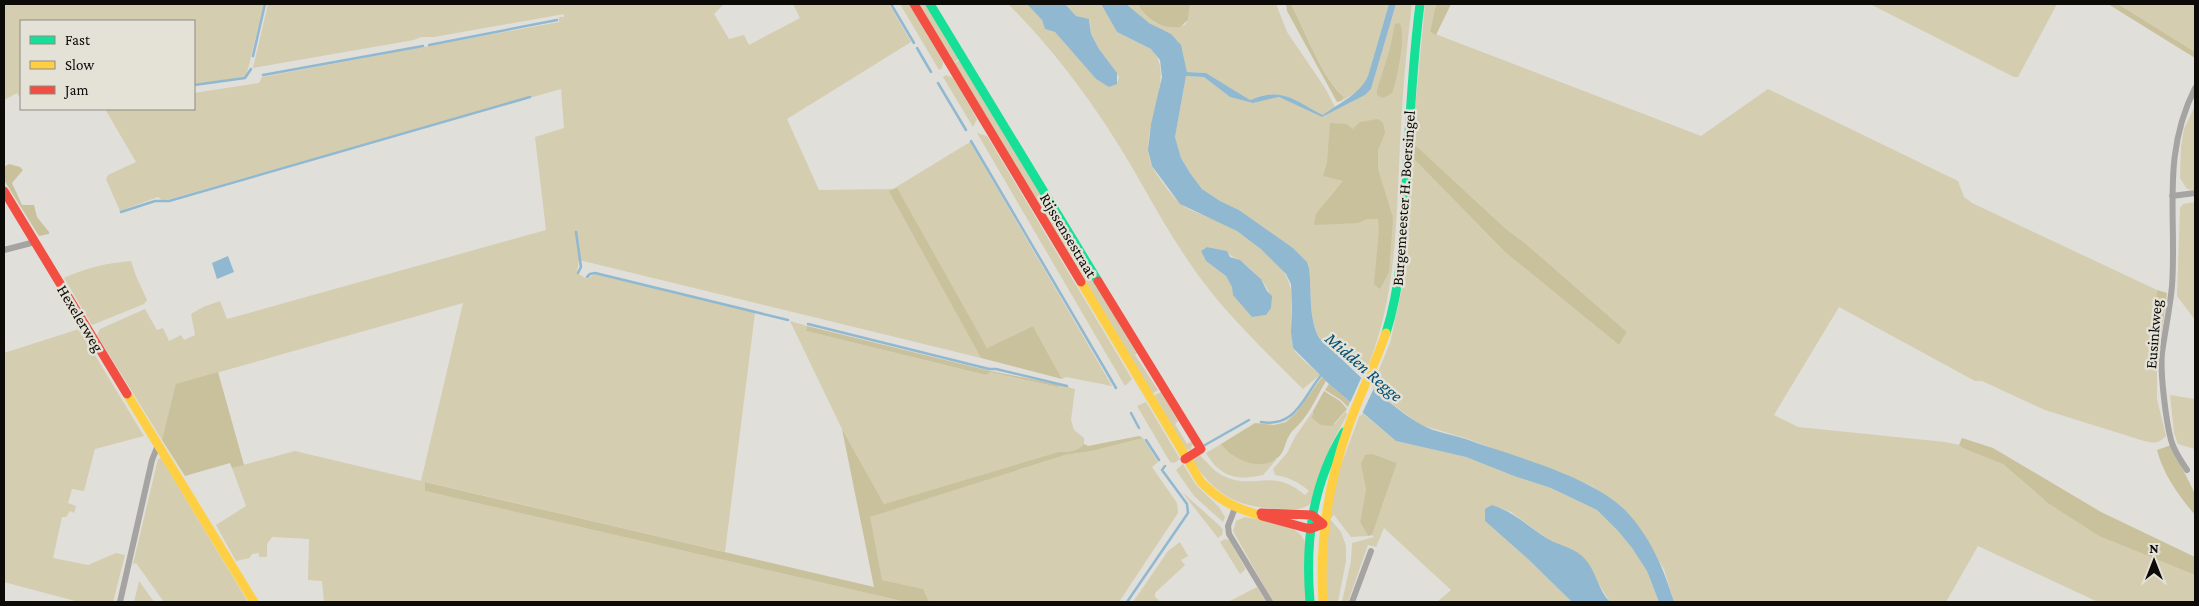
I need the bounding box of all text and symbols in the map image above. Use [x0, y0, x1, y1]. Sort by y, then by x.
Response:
legend [20, 20, 195, 110]
text: Fast [65, 32, 91, 48]
text: Slow [65, 57, 95, 73]
text: Jam [63, 82, 88, 99]
street label: Burgemeester H. Boersingel [1389, 110, 1419, 286]
street label: Rijssensestraat [1036, 190, 1101, 282]
street label: Hexelerweg [53, 282, 107, 356]
street label: Eusinkweg [2142, 298, 2166, 370]
water label: Midden Regge [1321, 328, 1407, 406]
north arrow [2129, 536, 2179, 586]
text: N [2149, 540, 2159, 556]

